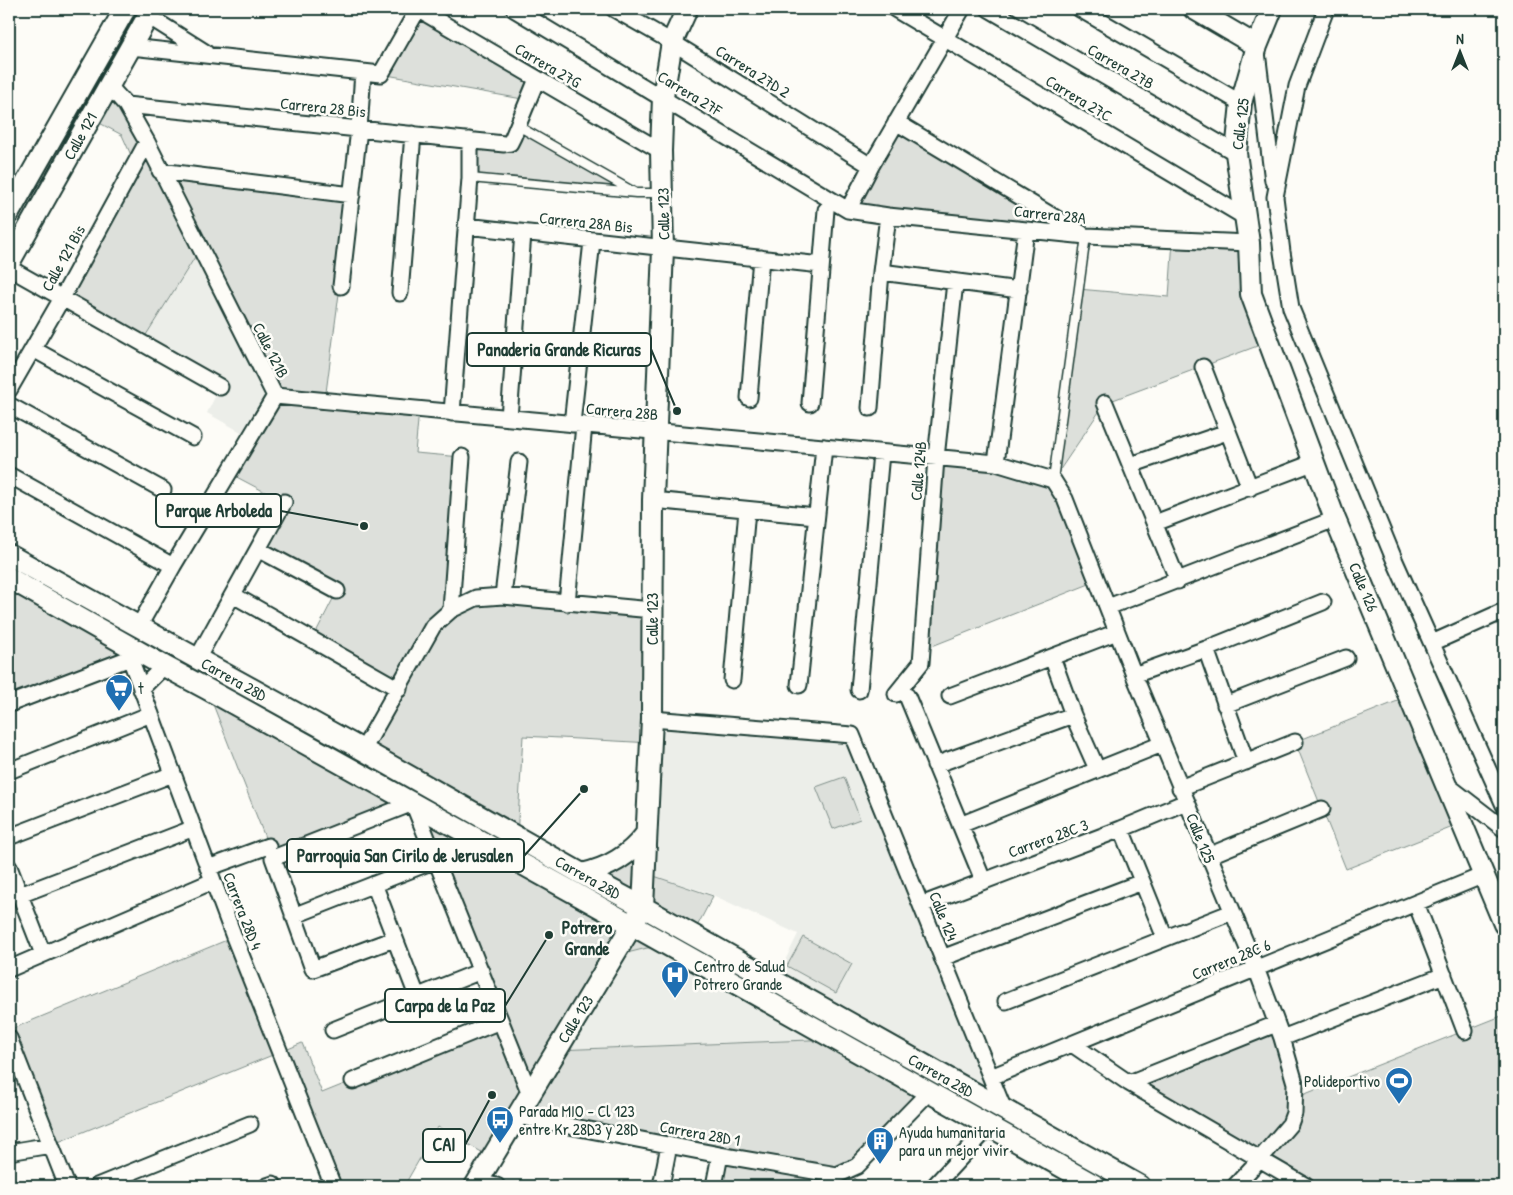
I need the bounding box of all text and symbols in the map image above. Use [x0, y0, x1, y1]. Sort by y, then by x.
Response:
north arrow [1436, 28, 1486, 78]
text: N [1456, 29, 1464, 48]
street label: Carrera 27G [511, 37, 585, 93]
street label: Carrera 27B [1084, 38, 1158, 94]
street label: Carrera 27D 2 [712, 39, 795, 103]
street label: Carrera 27F [654, 65, 727, 121]
street label: Carrera 27C [1042, 70, 1117, 127]
street label: Carrera 28 Bis [279, 92, 367, 122]
street label: Calle 125 [1226, 97, 1254, 151]
street label: Calle 121 [58, 108, 102, 164]
street label: Calle 123 [652, 188, 674, 240]
street label: Carrera 28A [1013, 199, 1087, 229]
street label: Carrera 28A Bis [538, 206, 634, 238]
street label: Calle 121 Bis [36, 221, 90, 295]
street label: Calle 121B [248, 319, 294, 381]
callout: Panaderia Grande Ricuras [467, 333, 651, 366]
text: Panaderia Grande Ricuras [477, 337, 641, 362]
street label: Carrera 28B [585, 397, 659, 425]
street label: Calle 124B [904, 440, 932, 502]
callout: Parque Arboleda [156, 494, 281, 527]
text: Parque Arboleda [166, 498, 273, 524]
street label: Calle 126 [1344, 559, 1384, 615]
street label: Calle 123 [641, 593, 663, 645]
street label: Carrera 28D [197, 652, 271, 706]
supermarket icon: t [104, 673, 134, 712]
place label: t [138, 677, 144, 699]
street label: Calle 125 [1181, 810, 1221, 866]
street label: Carrera 28C 3 [1005, 813, 1091, 863]
callout: Parroquia San Cirilo de Jerusalen [287, 839, 524, 872]
text: Parroquia San Cirilo de Jerusalen [297, 843, 513, 869]
street label: Carrera 28D [551, 850, 625, 904]
street label: Carrera 28D 4 [218, 869, 268, 953]
street label: Calle 124 [924, 888, 964, 944]
district label: Potrero Grande [562, 915, 613, 961]
street label: Carrera 28C 6 [1188, 933, 1274, 985]
place label: Centro de Salud Potrero Grande [694, 955, 785, 995]
hospital icon: Centro de Salud Potrero Grande [660, 960, 690, 999]
callout: Carpa de la Paz [385, 989, 505, 1022]
street label: Calle 123 [552, 991, 598, 1047]
text: Carpa de la Paz [395, 993, 496, 1019]
street label: Carrera 28D [904, 1048, 978, 1102]
sports icon: Polideportivo [1384, 1066, 1414, 1105]
place label: Polideportivo [1304, 1070, 1381, 1092]
place label: Parada MIO - Cl 123 entre Kr 28D3 y 28D [519, 1100, 638, 1140]
bus stop icon: Parada MIO - Cl 123 entre Kr 28D3 y 28D [485, 1105, 515, 1144]
street label: Carrera 28D 1 [658, 1115, 742, 1151]
place label: Ayuda humanitaria para un mejor vivir [899, 1121, 1009, 1161]
building icon: Ayuda humanitaria para un mejor vivir [865, 1126, 895, 1165]
callout: CAI [423, 1129, 465, 1162]
text: CAI [433, 1132, 455, 1157]

